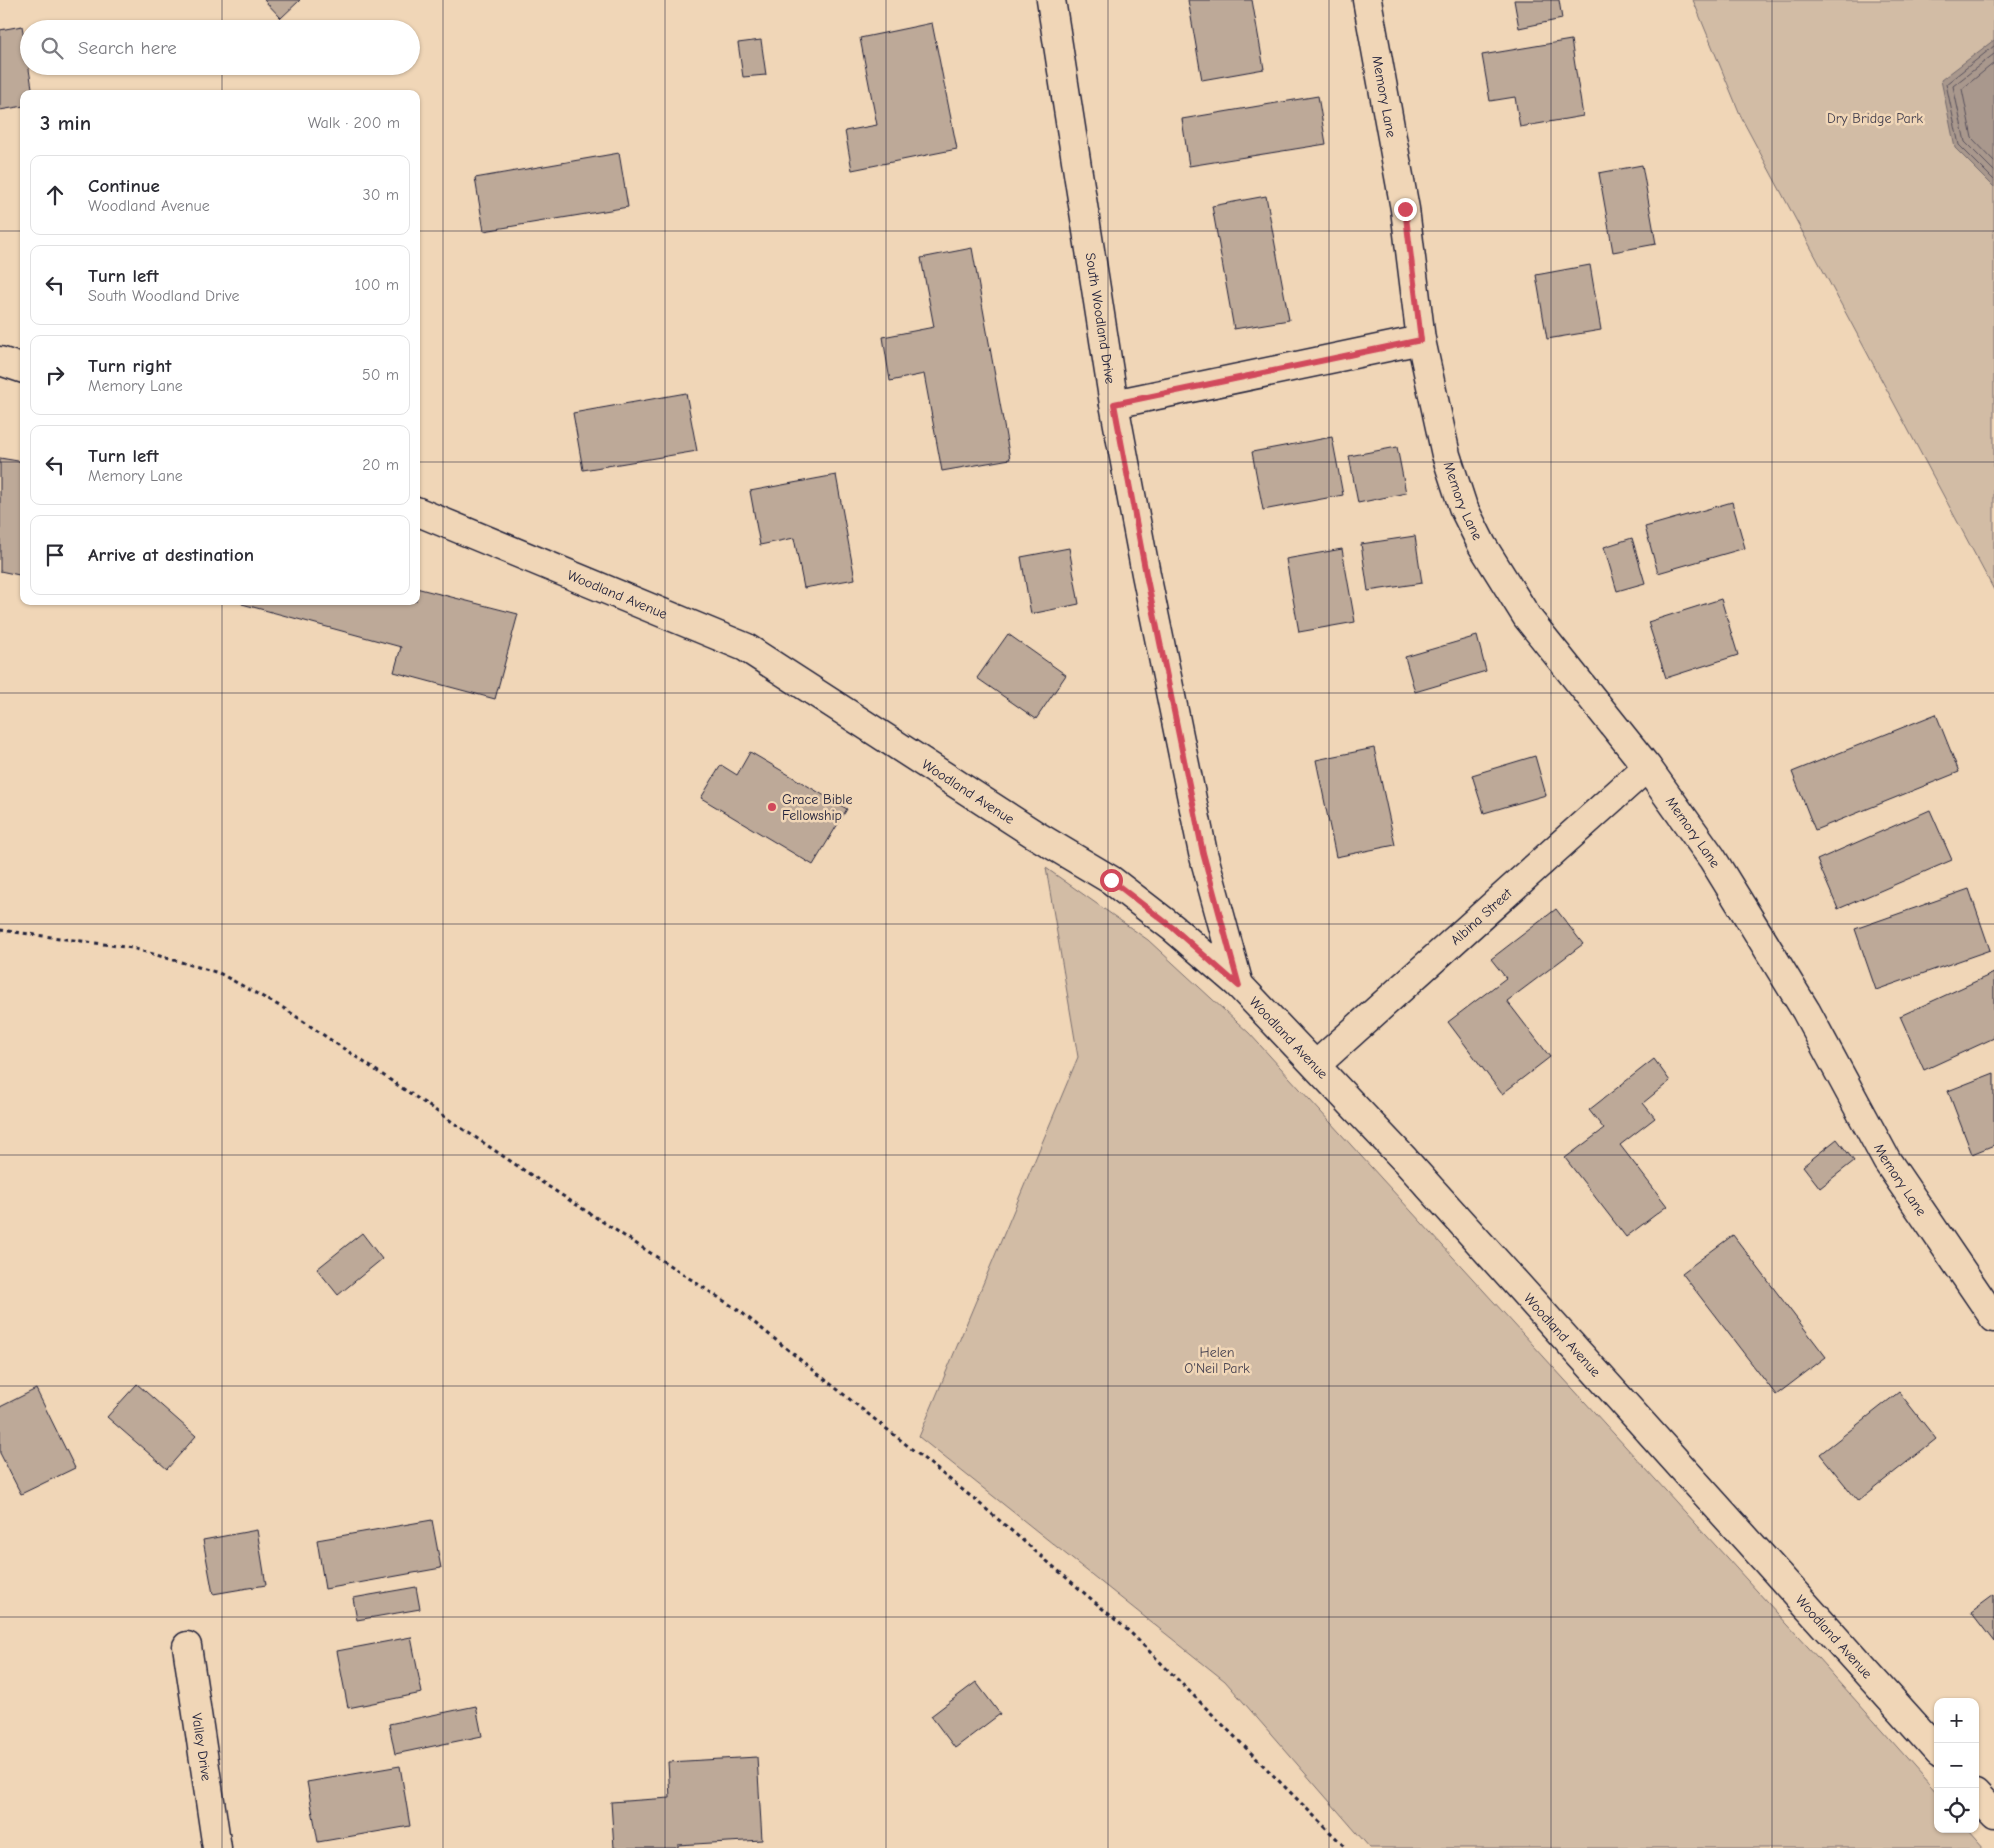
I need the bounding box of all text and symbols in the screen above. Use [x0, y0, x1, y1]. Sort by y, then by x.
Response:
search box [20, 20, 420, 75]
icon: search [38, 34, 66, 62]
text: Search here [78, 37, 177, 59]
street label: Memory Lane [1369, 54, 1400, 139]
park label: Dry Bridge Park [1827, 110, 1923, 127]
text: 3 min [40, 111, 91, 135]
text: Walk · 200 m [308, 114, 400, 132]
text: Continue [88, 175, 160, 197]
icon: ahead [41, 181, 69, 209]
text: 30 m [363, 186, 399, 204]
text: Woodland Avenue [88, 197, 210, 215]
route end [1394, 198, 1417, 221]
street label: South Woodland Drive [1082, 251, 1119, 385]
text: Turn left [88, 265, 159, 287]
icon: left [41, 271, 69, 299]
text: 100 m [355, 276, 399, 294]
text: South Woodland Drive [88, 287, 239, 305]
text: Turn right [88, 355, 172, 377]
icon: right [41, 361, 69, 389]
text: 50 m [362, 366, 399, 384]
text: Memory Lane [88, 377, 183, 395]
text: Turn left [88, 445, 159, 467]
icon: left [41, 451, 69, 479]
text: 20 m [362, 456, 399, 474]
street label: Memory Lane [1440, 459, 1487, 543]
text: Memory Lane [88, 467, 183, 485]
icon: arrive [41, 541, 69, 569]
text: Arrive at destination [88, 544, 254, 566]
street label: Woodland Avenue [565, 566, 670, 623]
street label: Woodland Avenue [919, 755, 1018, 828]
place label: Grace Bible Fellowship [782, 791, 852, 824]
street label: Memory Lane [1662, 793, 1724, 870]
marker: Grace Bible Fellowship [766, 801, 778, 813]
route start [1100, 869, 1123, 892]
street label: Albina Street [1447, 884, 1516, 948]
street label: Woodland Avenue [1246, 993, 1332, 1082]
street label: Memory Lane [1871, 1141, 1930, 1219]
street label: Woodland Avenue [1520, 1290, 1604, 1380]
park label: Helen O'Neil Park [1184, 1344, 1250, 1377]
street label: Woodland Avenue [1792, 1591, 1876, 1682]
map controls [1934, 1698, 1979, 1833]
button: + [1934, 1698, 1979, 1743]
street label: Valley Drive [189, 1712, 215, 1782]
button: − [1934, 1743, 1979, 1788]
button: locate [1934, 1788, 1979, 1833]

